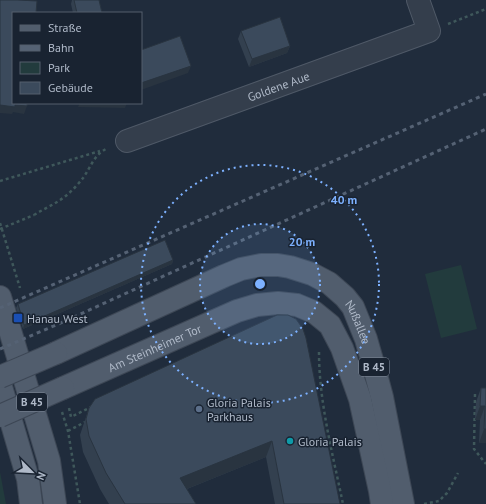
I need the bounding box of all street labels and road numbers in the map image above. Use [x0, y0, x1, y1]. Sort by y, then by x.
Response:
street label: Goldene Aue [245, 68, 311, 104]
street label: Nußallee [342, 296, 374, 346]
street label: Am Steinheimer Tor [105, 320, 203, 375]
road number: B 45 [359, 358, 389, 376]
road number: B 45 [17, 393, 47, 411]

